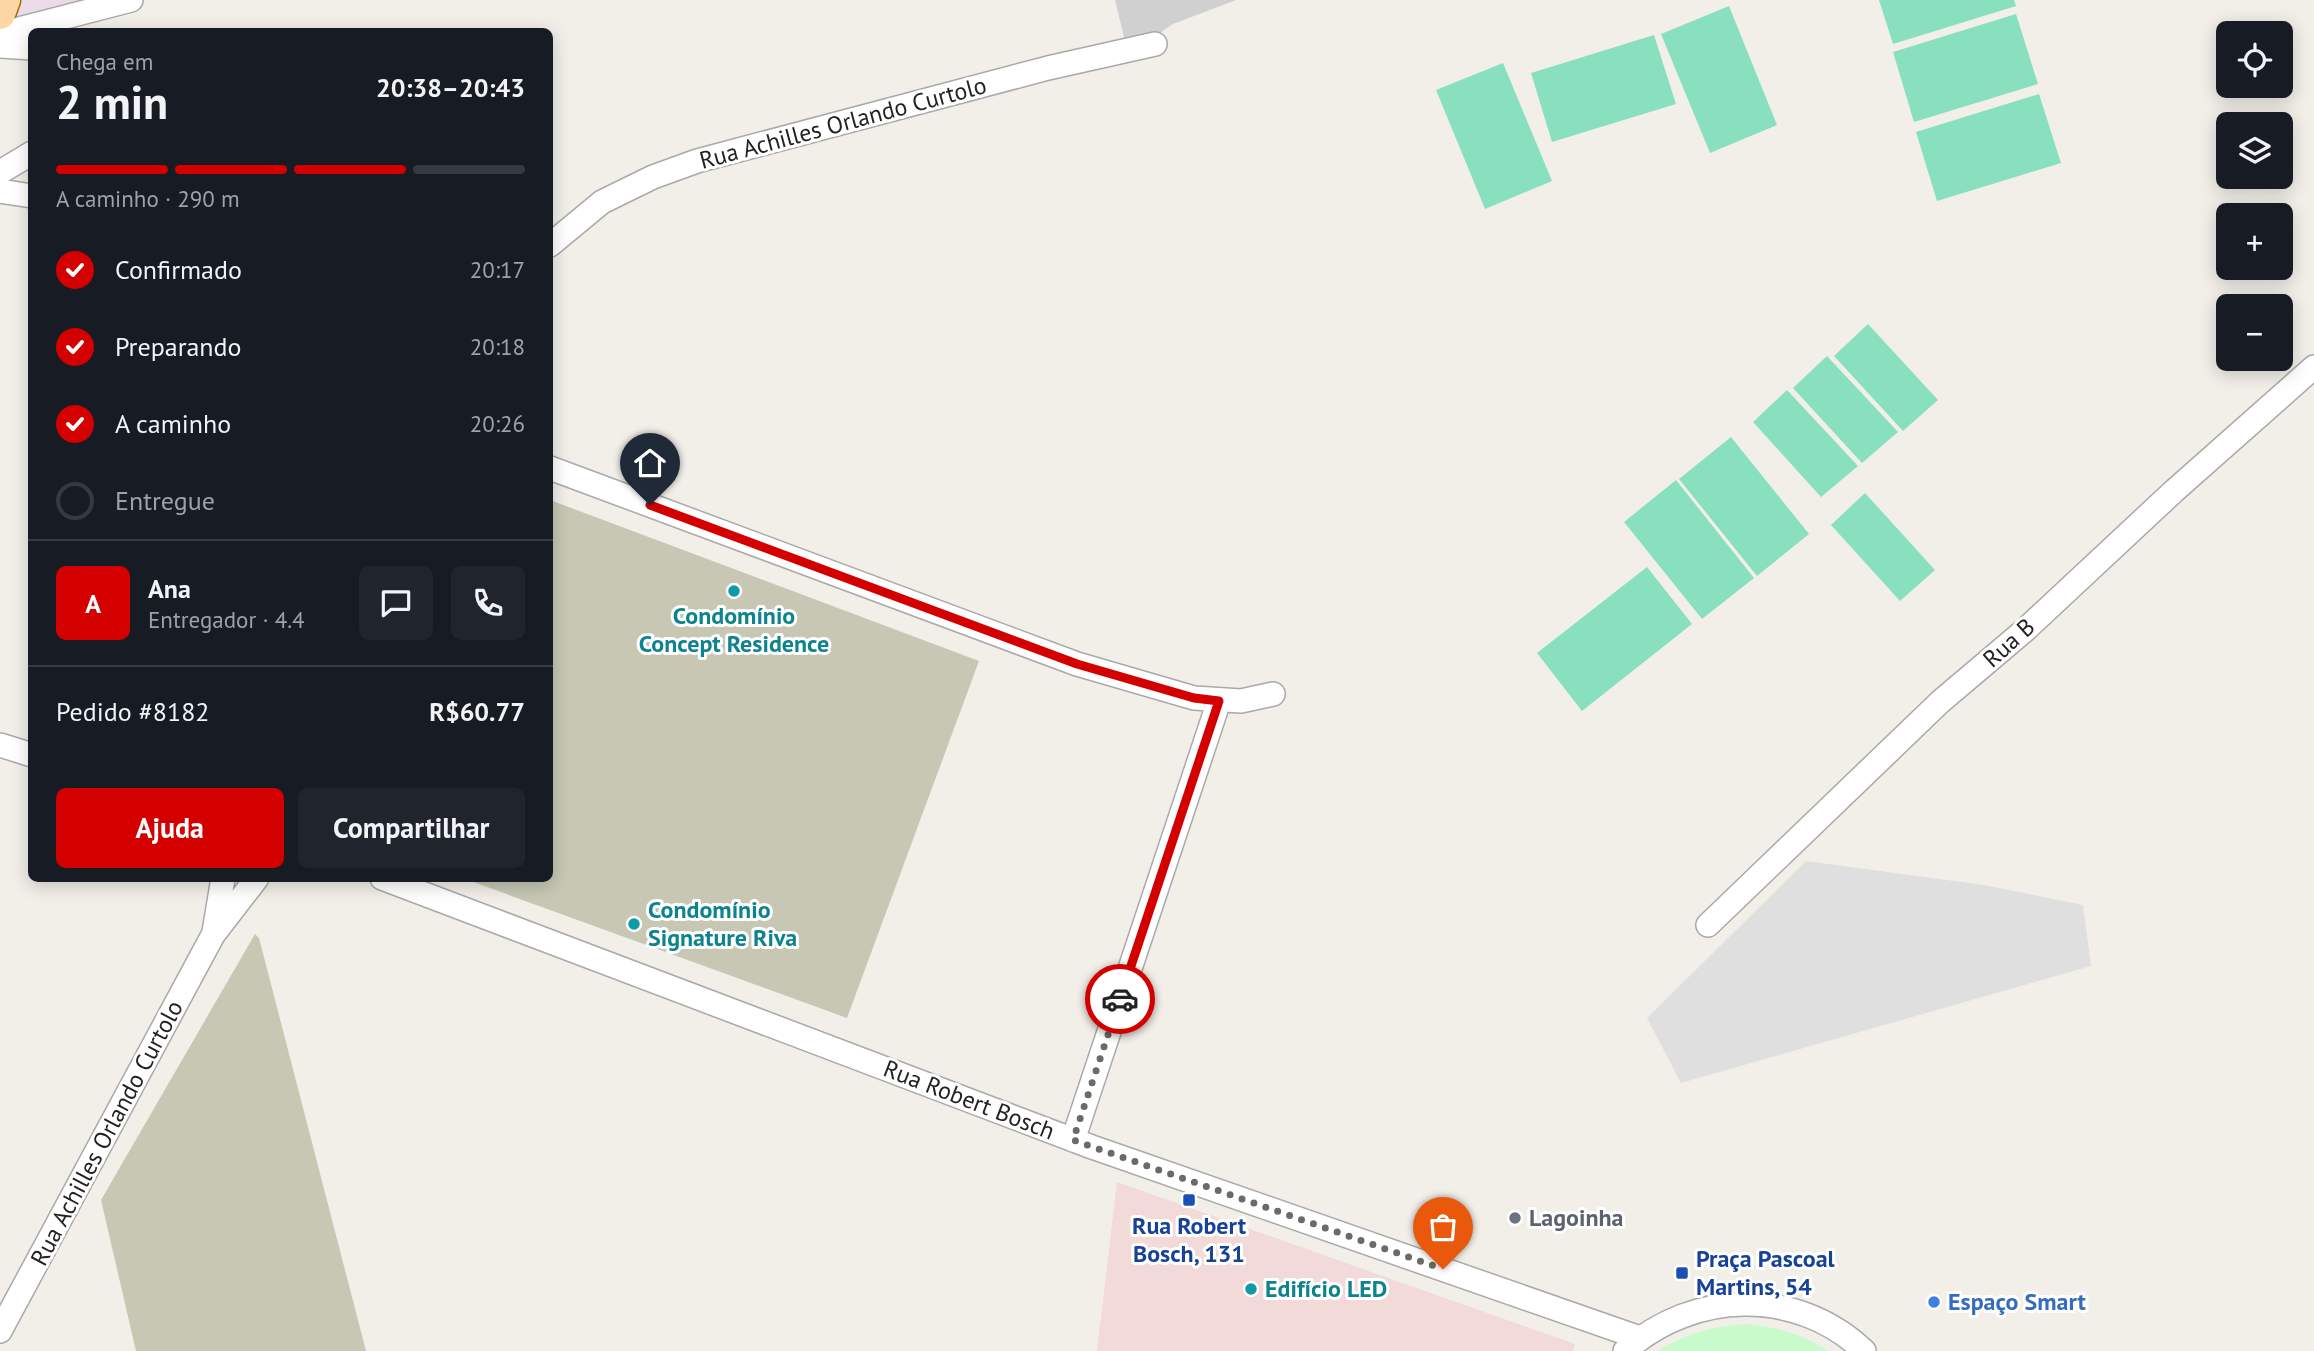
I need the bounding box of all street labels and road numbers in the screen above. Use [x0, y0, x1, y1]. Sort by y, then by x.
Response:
street label: Rua Achilles Orlando Curtolo [696, 69, 990, 176]
street label: Rua B [1976, 611, 2041, 674]
street label: Rua Achilles Orlando Curtolo [23, 995, 190, 1271]
street label: Rua Robert Bosch [879, 1053, 1059, 1146]

